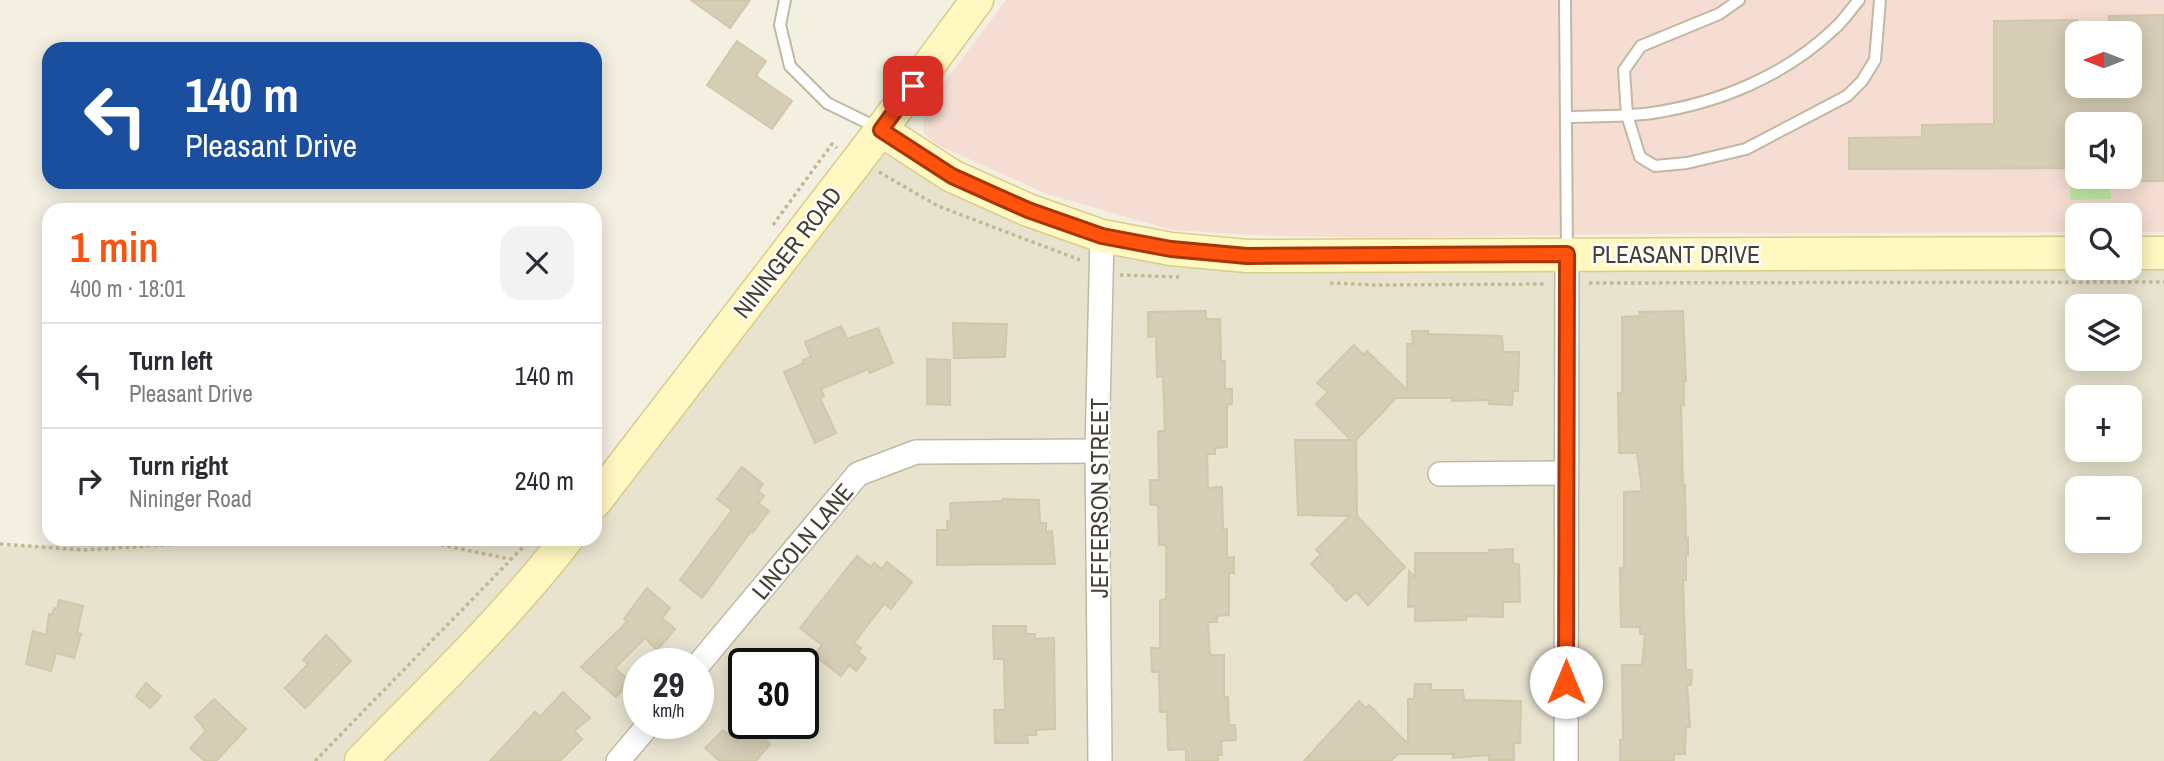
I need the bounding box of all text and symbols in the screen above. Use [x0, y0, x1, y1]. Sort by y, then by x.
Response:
north arrow [2065, 21, 2142, 98]
map controls [2065, 21, 2142, 553]
pin [883, 56, 943, 116]
text: 140 m [185, 61, 299, 127]
icon: arrive [894, 67, 932, 105]
icon: left [70, 70, 161, 161]
button: sound [2065, 112, 2142, 189]
text: Pleasant Drive [185, 124, 357, 167]
street label: NININGER ROAD [726, 180, 848, 324]
button: search [2065, 203, 2142, 280]
text: 1 min [70, 219, 159, 275]
button: close [500, 226, 574, 300]
street label: PLEASANT DRIVE [1592, 238, 1760, 270]
text: 400 m · 18:01 [70, 273, 185, 304]
button: layers [2065, 294, 2142, 371]
text: Turn left [129, 343, 213, 378]
icon: left [70, 357, 108, 395]
text: 140 m [515, 358, 574, 393]
text: Pleasant Drive [129, 378, 253, 409]
button: + [2065, 385, 2142, 462]
street label: JEFFERSON STREET [1083, 398, 1115, 598]
text: Turn right [129, 448, 228, 483]
icon: right [70, 462, 108, 500]
text: 240 m [515, 463, 574, 498]
street label: LINCOLN LANE [744, 476, 860, 606]
button: − [2065, 476, 2142, 553]
text: Nininger Road [129, 483, 252, 514]
position arrow [1529, 645, 1603, 719]
speed limit sign: 30 [728, 648, 819, 739]
text: 29 [653, 661, 684, 708]
text: km/h [653, 698, 685, 723]

